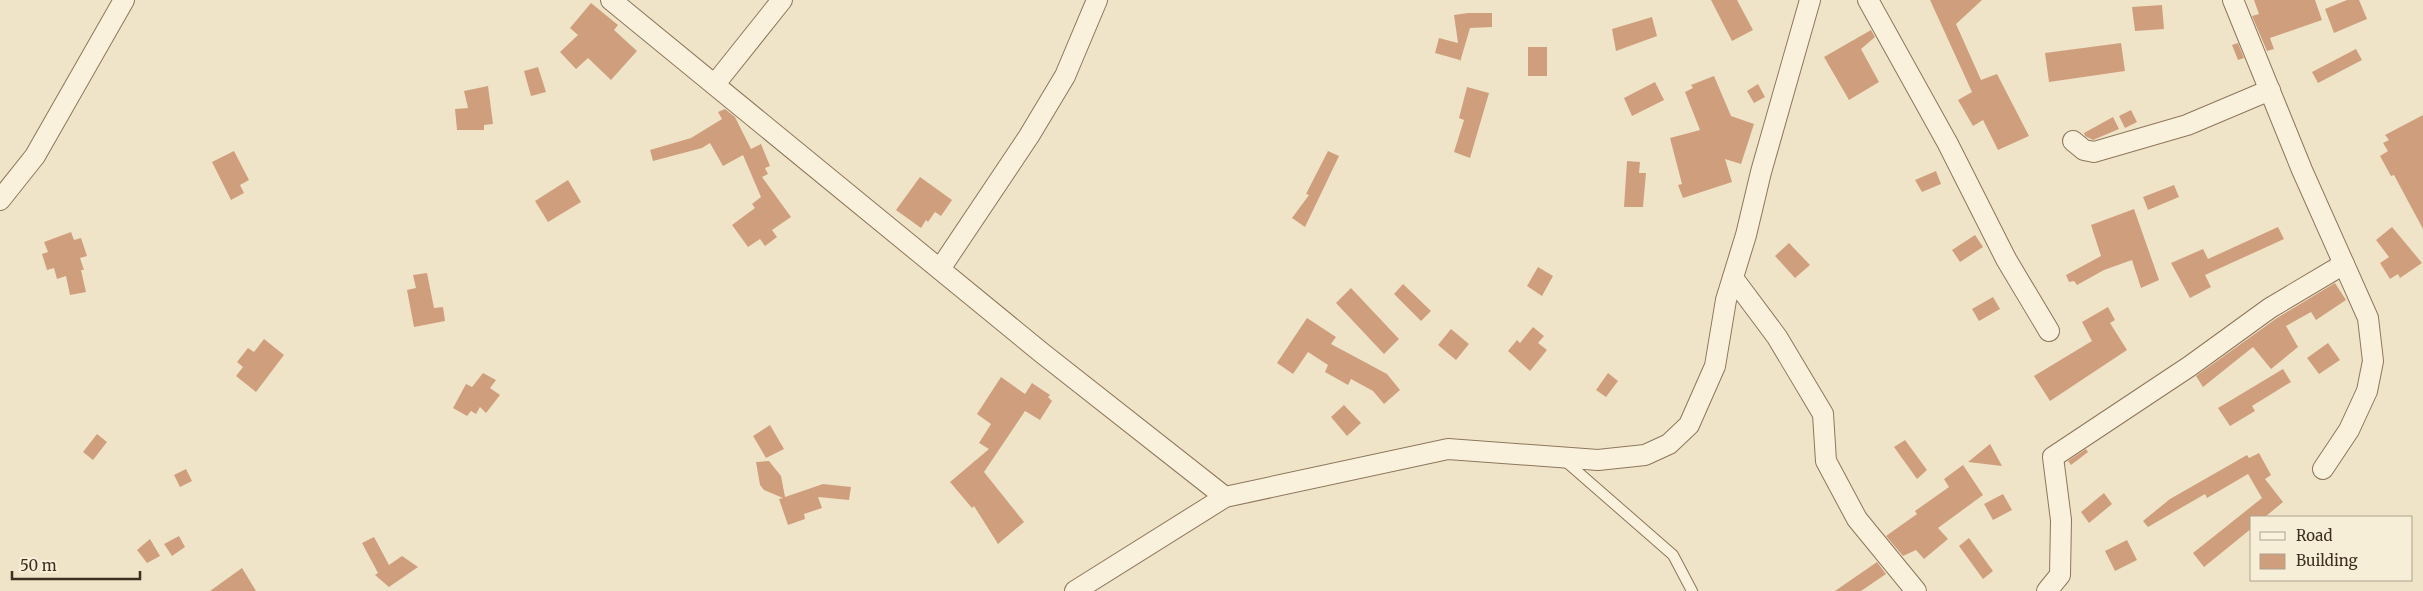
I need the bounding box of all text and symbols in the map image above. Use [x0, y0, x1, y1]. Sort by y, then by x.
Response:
legend [2250, 516, 2413, 581]
text: Road [2296, 526, 2332, 545]
scale bar [12, 548, 140, 580]
text: Building [2296, 551, 2358, 570]
text: 50 m [20, 556, 57, 575]

